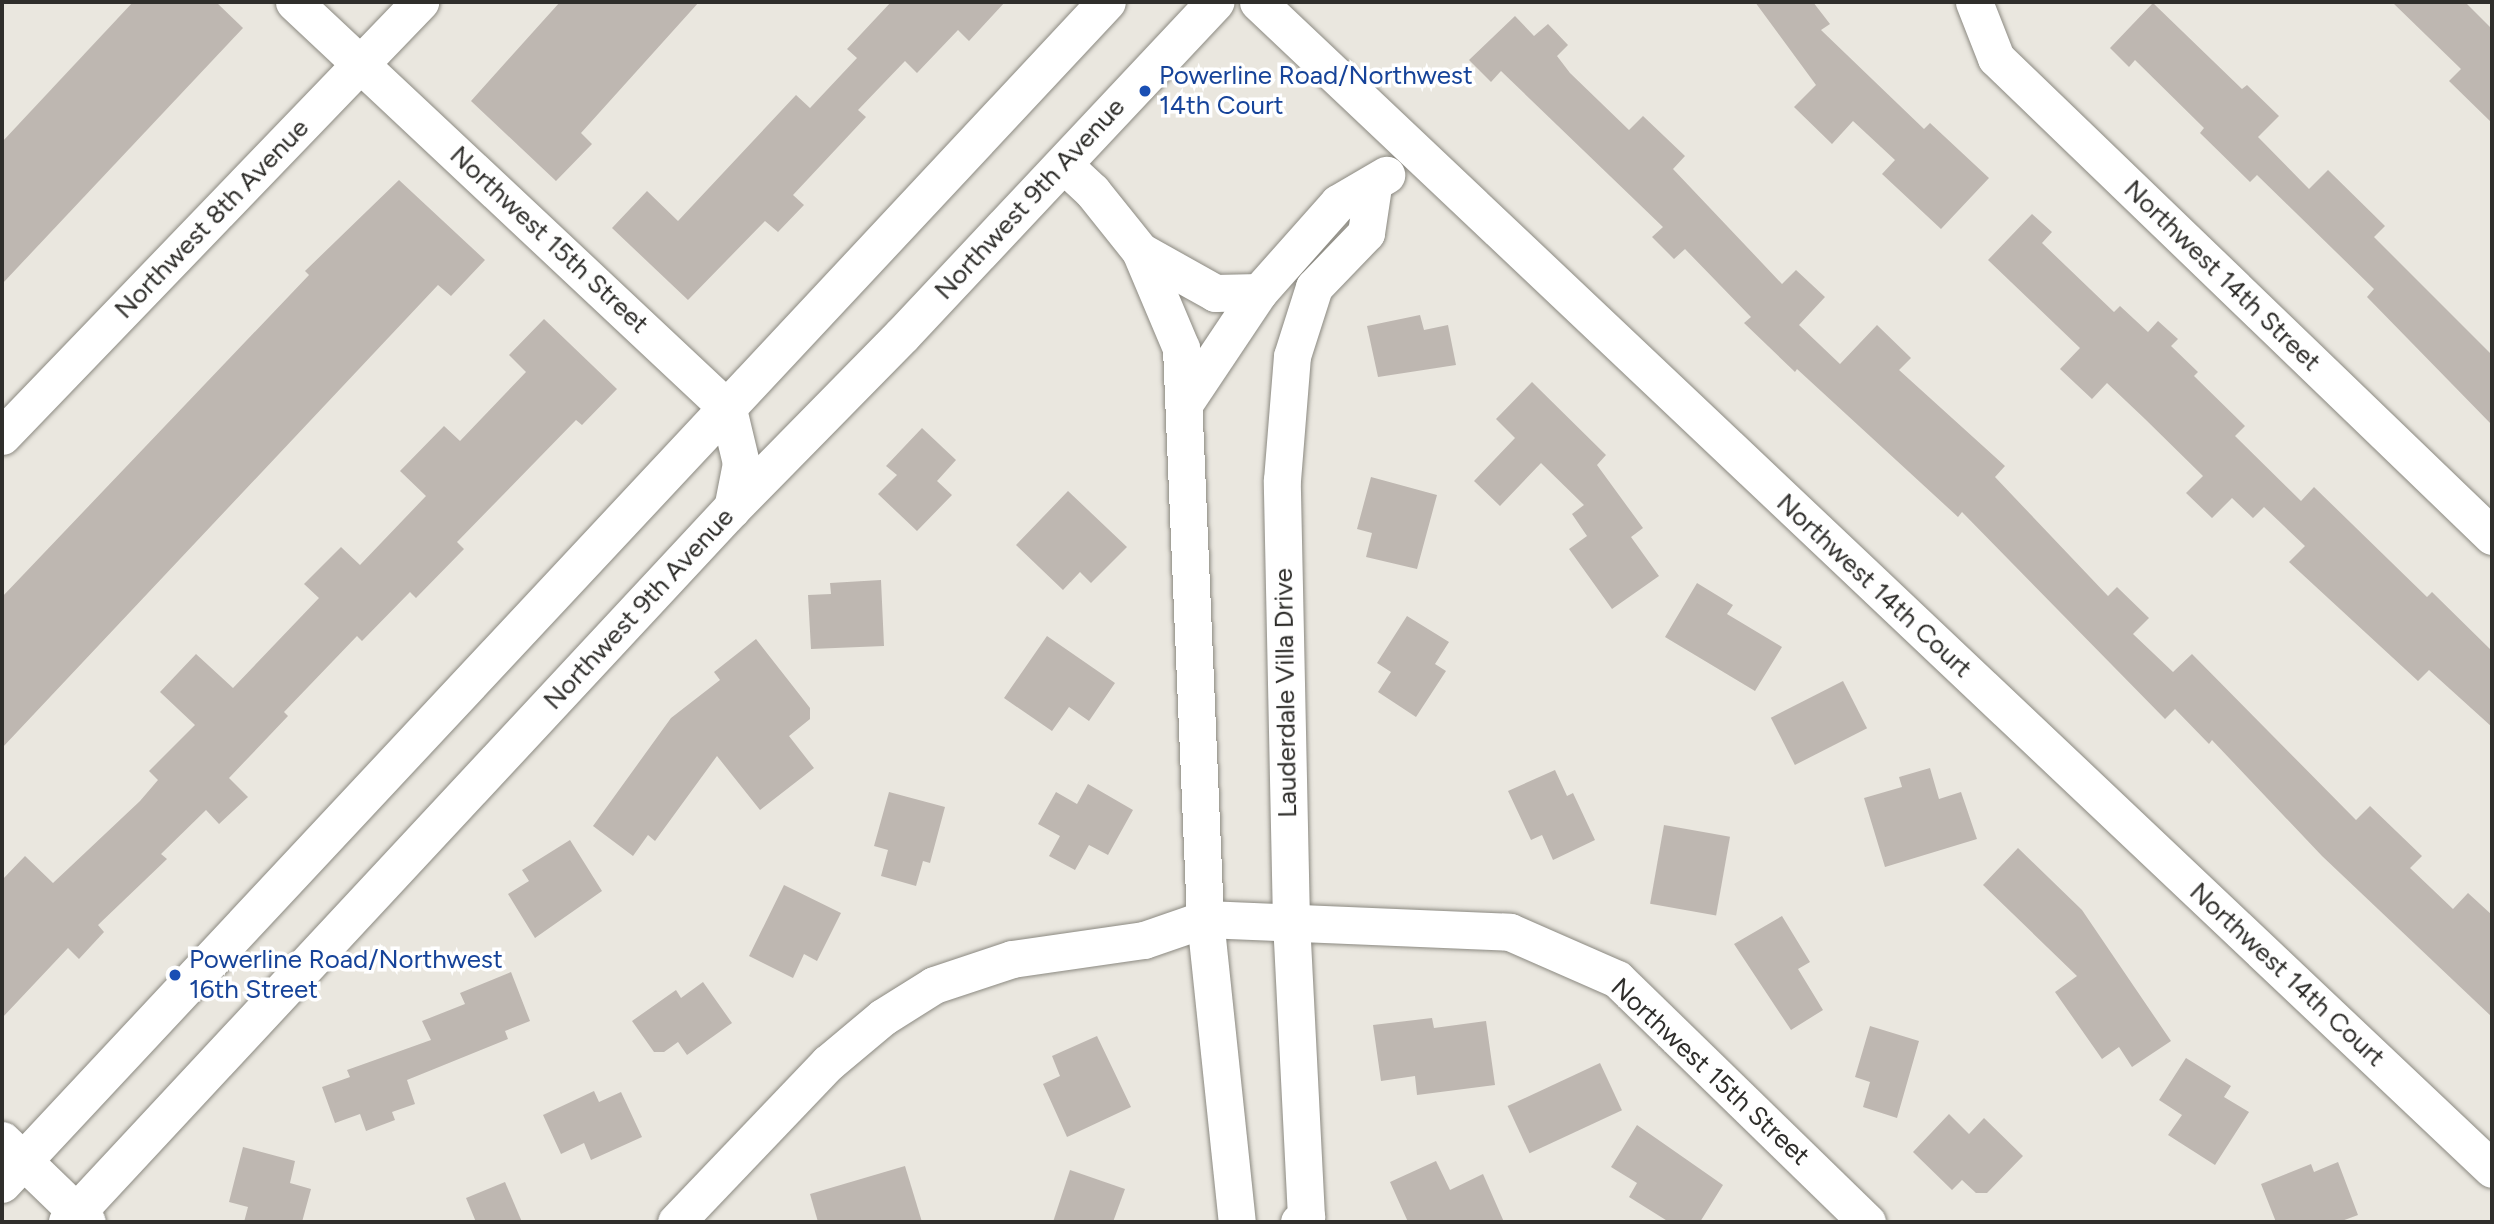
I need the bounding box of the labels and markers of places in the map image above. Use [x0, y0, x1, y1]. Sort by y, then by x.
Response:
place label: Powerline Road/Northwest 14th Court [1159, 60, 1473, 122]
marker: Powerline Road/Northwest 14th Court [1137, 83, 1153, 99]
place label: Powerline Road/Northwest 16th Street [189, 944, 503, 1006]
marker: Powerline Road/Northwest 16th Street [167, 967, 183, 983]

